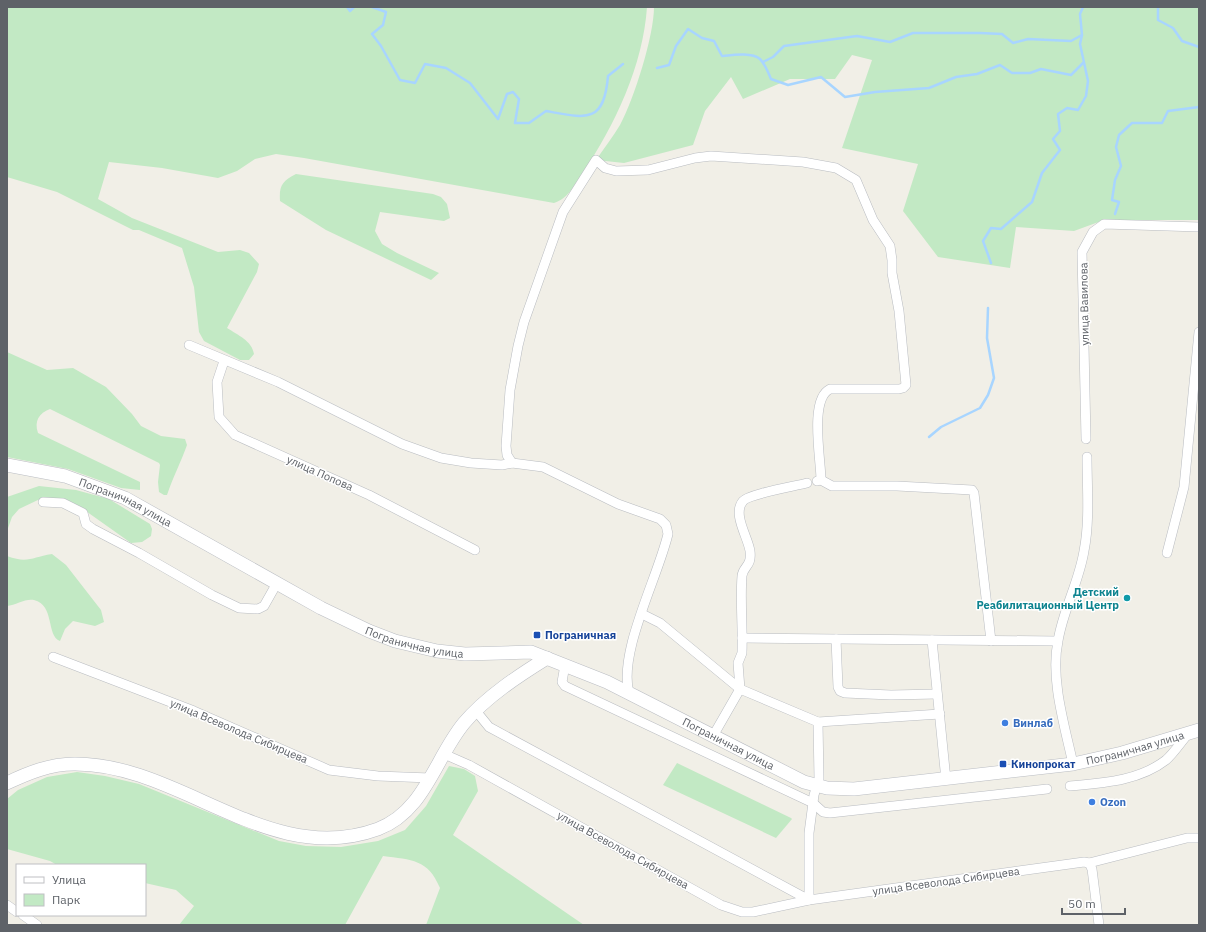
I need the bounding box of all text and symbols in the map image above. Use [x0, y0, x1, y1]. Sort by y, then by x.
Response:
street label: улица Вавилова [1076, 262, 1092, 346]
street label: улица Попова [285, 452, 356, 494]
street label: Пограничная улица [77, 475, 174, 530]
place label: Детский Реабилитационный Центр [977, 585, 1119, 612]
marker: Детский Реабилитационный Центр [1122, 593, 1132, 603]
street label: Пограничная улица [363, 623, 464, 661]
place label: Пограничная [545, 628, 616, 642]
marker: Пограничная [532, 630, 542, 640]
street label: улица Всеволода Сибирцева [168, 696, 310, 766]
street label: Пограничная улица [680, 715, 777, 773]
place label: Винлаб [1013, 716, 1053, 730]
marker: Винлаб [1000, 718, 1010, 728]
street label: Пограничная улица [1085, 728, 1186, 768]
place label: Кинопрокат [1011, 757, 1076, 771]
marker: Кинопрокат [998, 759, 1008, 769]
place label: Ozon [1100, 795, 1126, 809]
marker: Ozon [1087, 797, 1097, 807]
street label: улица Всеволода Сибирцева [555, 808, 691, 892]
legend [16, 864, 146, 916]
street label: улица Всеволода Сибирцева [872, 864, 1021, 898]
text: Улица [52, 872, 86, 887]
scale bar [1062, 890, 1125, 916]
text: Парк [52, 892, 81, 907]
text: 50 m [1068, 896, 1096, 911]

